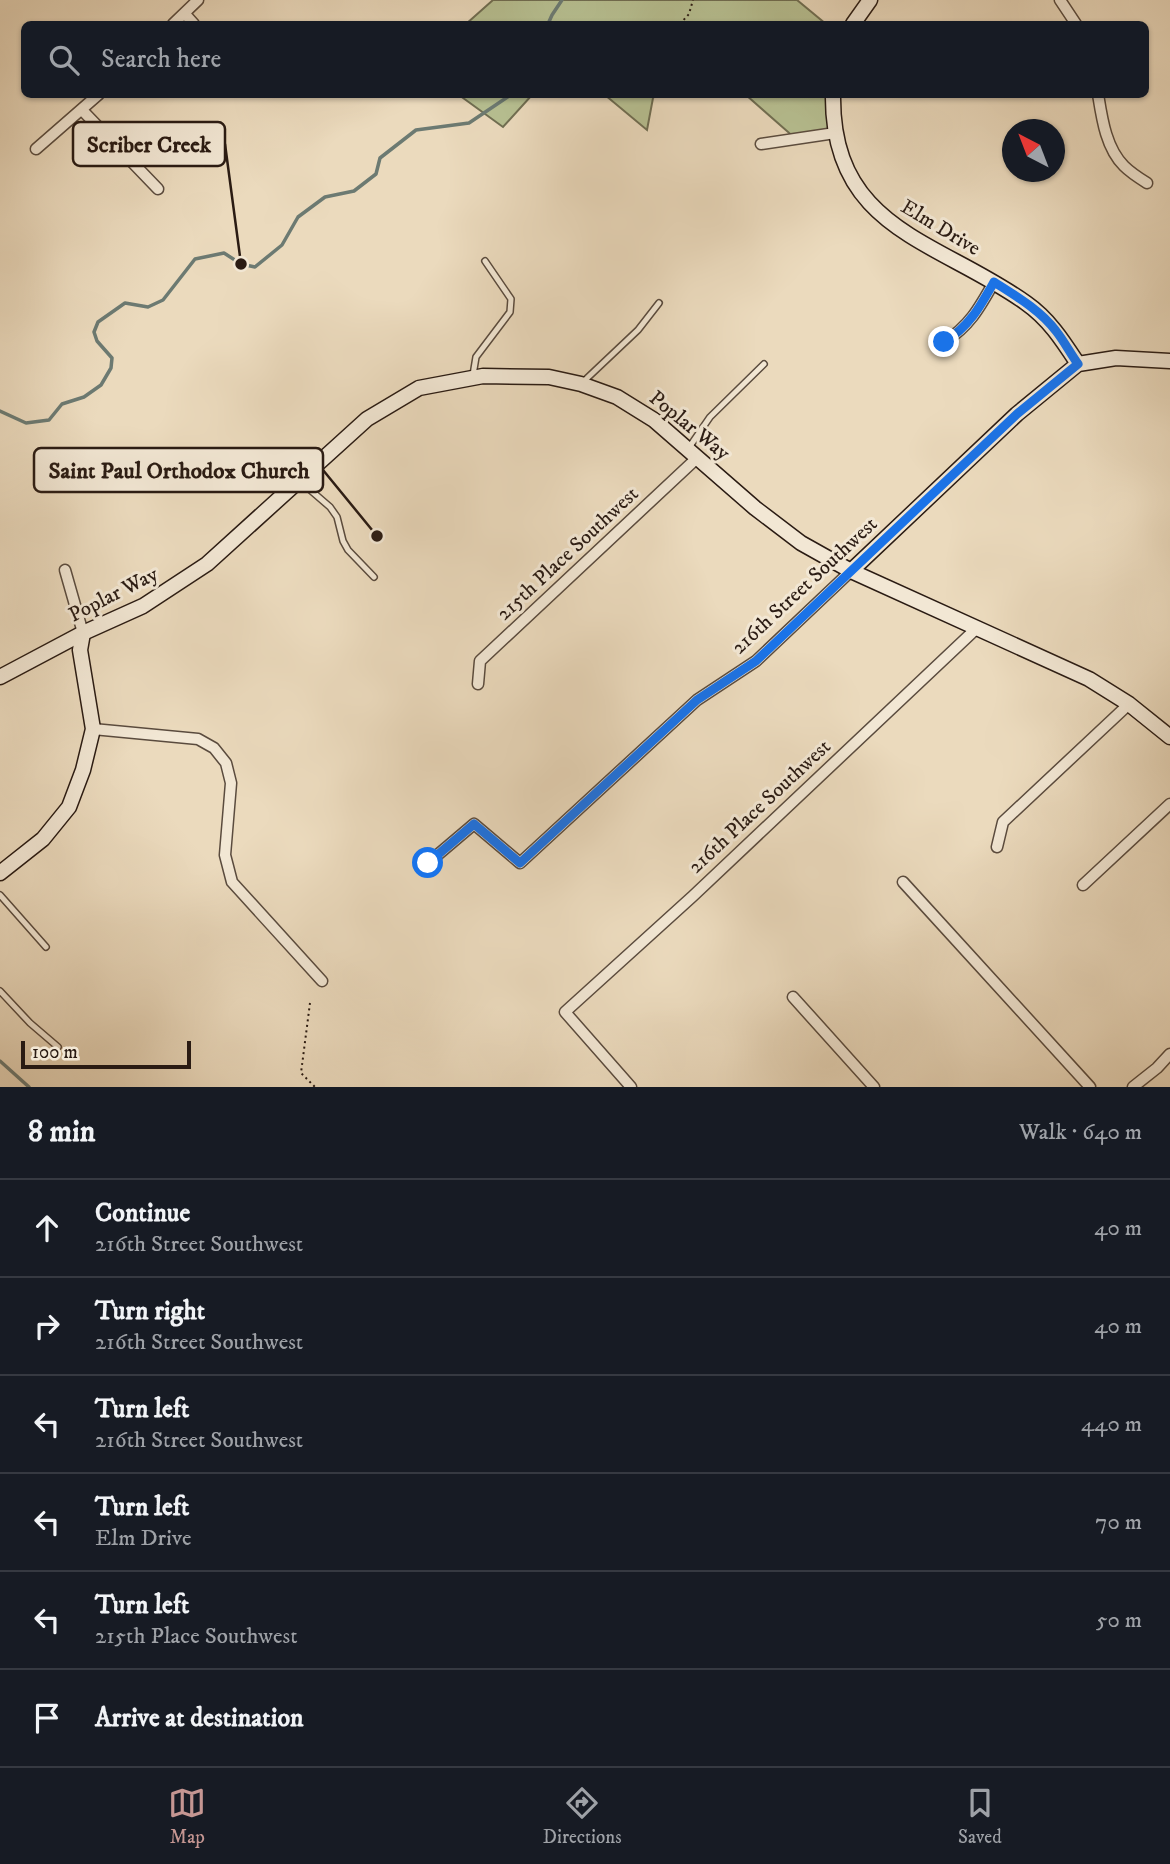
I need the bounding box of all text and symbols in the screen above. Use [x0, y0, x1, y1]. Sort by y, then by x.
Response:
search box [21, 21, 1149, 98]
icon: search [45, 41, 83, 79]
text: Search here [101, 43, 221, 76]
north arrow [1002, 119, 1065, 182]
callout: Scriber Creek [73, 122, 225, 166]
text: Scriber Creek [87, 131, 212, 160]
street label: Elm Drive [896, 194, 985, 262]
route end [928, 326, 959, 357]
street label: Poplar Way [644, 385, 736, 467]
callout: Saint Paul Orthodox Church [34, 448, 323, 492]
text: Saint Paul Orthodox Church [48, 457, 310, 486]
street label: 215th Place Southwest [491, 481, 644, 626]
street label: 216th Street Southwest [726, 511, 883, 660]
street label: Poplar Way [64, 561, 163, 628]
street label: 216th Place Southwest [683, 734, 837, 879]
route start [412, 847, 443, 878]
scale bar [21, 1038, 191, 1070]
text: 100 m [32, 1041, 78, 1064]
text: 8 min [28, 1114, 95, 1151]
text: Walk · 640 m [1019, 1118, 1142, 1147]
text: Continue [95, 1197, 190, 1230]
icon: ahead [28, 1209, 66, 1247]
text: 40 m [1094, 1214, 1142, 1243]
text: 216th Street Southwest [95, 1230, 303, 1259]
text: Turn right [95, 1295, 205, 1328]
icon: right [28, 1307, 66, 1345]
text: 40 m [1094, 1312, 1142, 1341]
text: 216th Street Southwest [95, 1328, 303, 1357]
text: Turn left [95, 1393, 189, 1426]
icon: left [28, 1405, 66, 1443]
text: 440 m [1081, 1410, 1142, 1439]
text: 216th Street Southwest [95, 1426, 303, 1455]
text: Turn left [95, 1491, 189, 1524]
icon: left [28, 1503, 66, 1541]
text: 70 m [1095, 1508, 1142, 1537]
text: Elm Drive [95, 1524, 192, 1553]
text: Turn left [95, 1589, 189, 1622]
icon: left [28, 1601, 66, 1639]
text: 50 m [1096, 1606, 1142, 1635]
text: 215th Place Southwest [95, 1622, 298, 1651]
icon: arrive [28, 1699, 66, 1737]
text: Arrive at destination [95, 1702, 304, 1735]
tab: Map [168, 1784, 206, 1849]
tab: Directions [543, 1784, 622, 1849]
tab: Saved [958, 1784, 1002, 1849]

